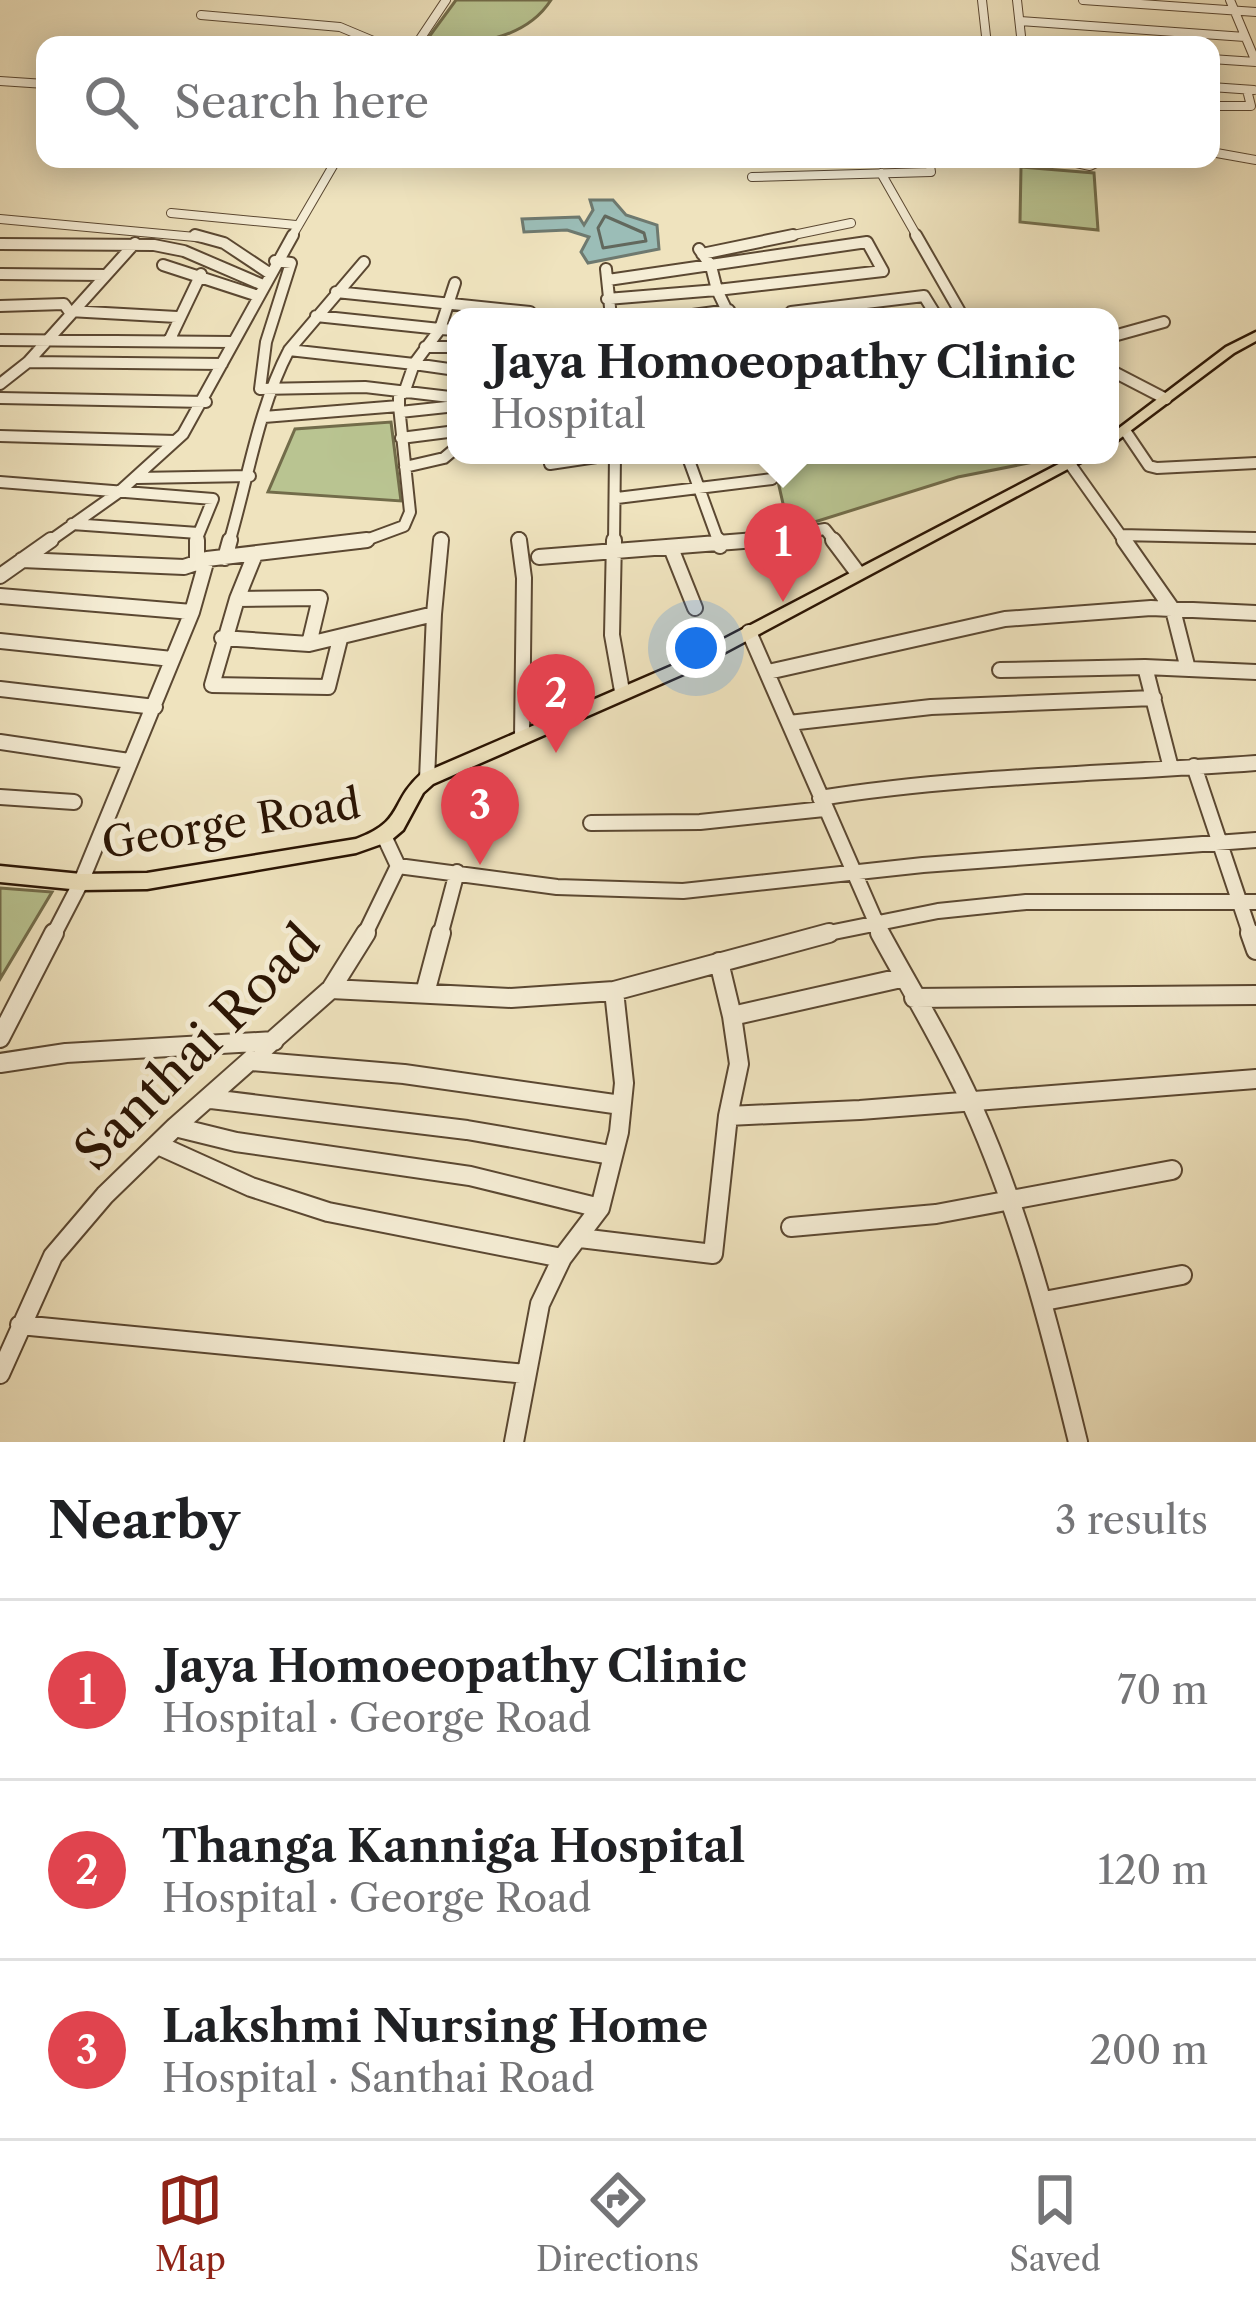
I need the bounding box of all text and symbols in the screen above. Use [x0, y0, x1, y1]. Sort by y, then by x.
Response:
search box [36, 36, 1220, 168]
icon: search [78, 69, 144, 135]
text: Search here [174, 74, 429, 130]
popup [447, 308, 1119, 464]
text: Jaya Homoeopathy Clinic [491, 334, 1075, 390]
text: Hospital [491, 390, 646, 438]
pin: 1 [744, 503, 822, 602]
your location [666, 618, 726, 678]
pin: 2 [517, 654, 595, 753]
pin: 3 [441, 766, 519, 865]
street label: George Road [98, 777, 364, 869]
street label: Santhai Road [62, 912, 332, 1182]
text: Nearby [48, 1489, 240, 1551]
text: 3 results [1055, 1496, 1208, 1544]
text: Jaya Homoeopathy Clinic [162, 1638, 747, 1694]
text: 1 [78, 1666, 96, 1714]
text: 70 m [1117, 1666, 1208, 1714]
text: Hospital · George Road [162, 1694, 591, 1742]
text: Thanga Kanniga Hospital [162, 1818, 745, 1874]
text: 2 [75, 1846, 99, 1894]
text: 120 m [1098, 1846, 1208, 1894]
text: Hospital · George Road [162, 1874, 591, 1922]
text: Lakshmi Nursing Home [162, 1998, 708, 2054]
text: 3 [76, 2026, 98, 2074]
text: 200 m [1089, 2026, 1208, 2074]
text: Hospital · Santhai Road [162, 2054, 595, 2102]
tab: Map [155, 2167, 226, 2280]
tab: Directions [536, 2167, 699, 2280]
tab: Saved [1009, 2167, 1101, 2280]

